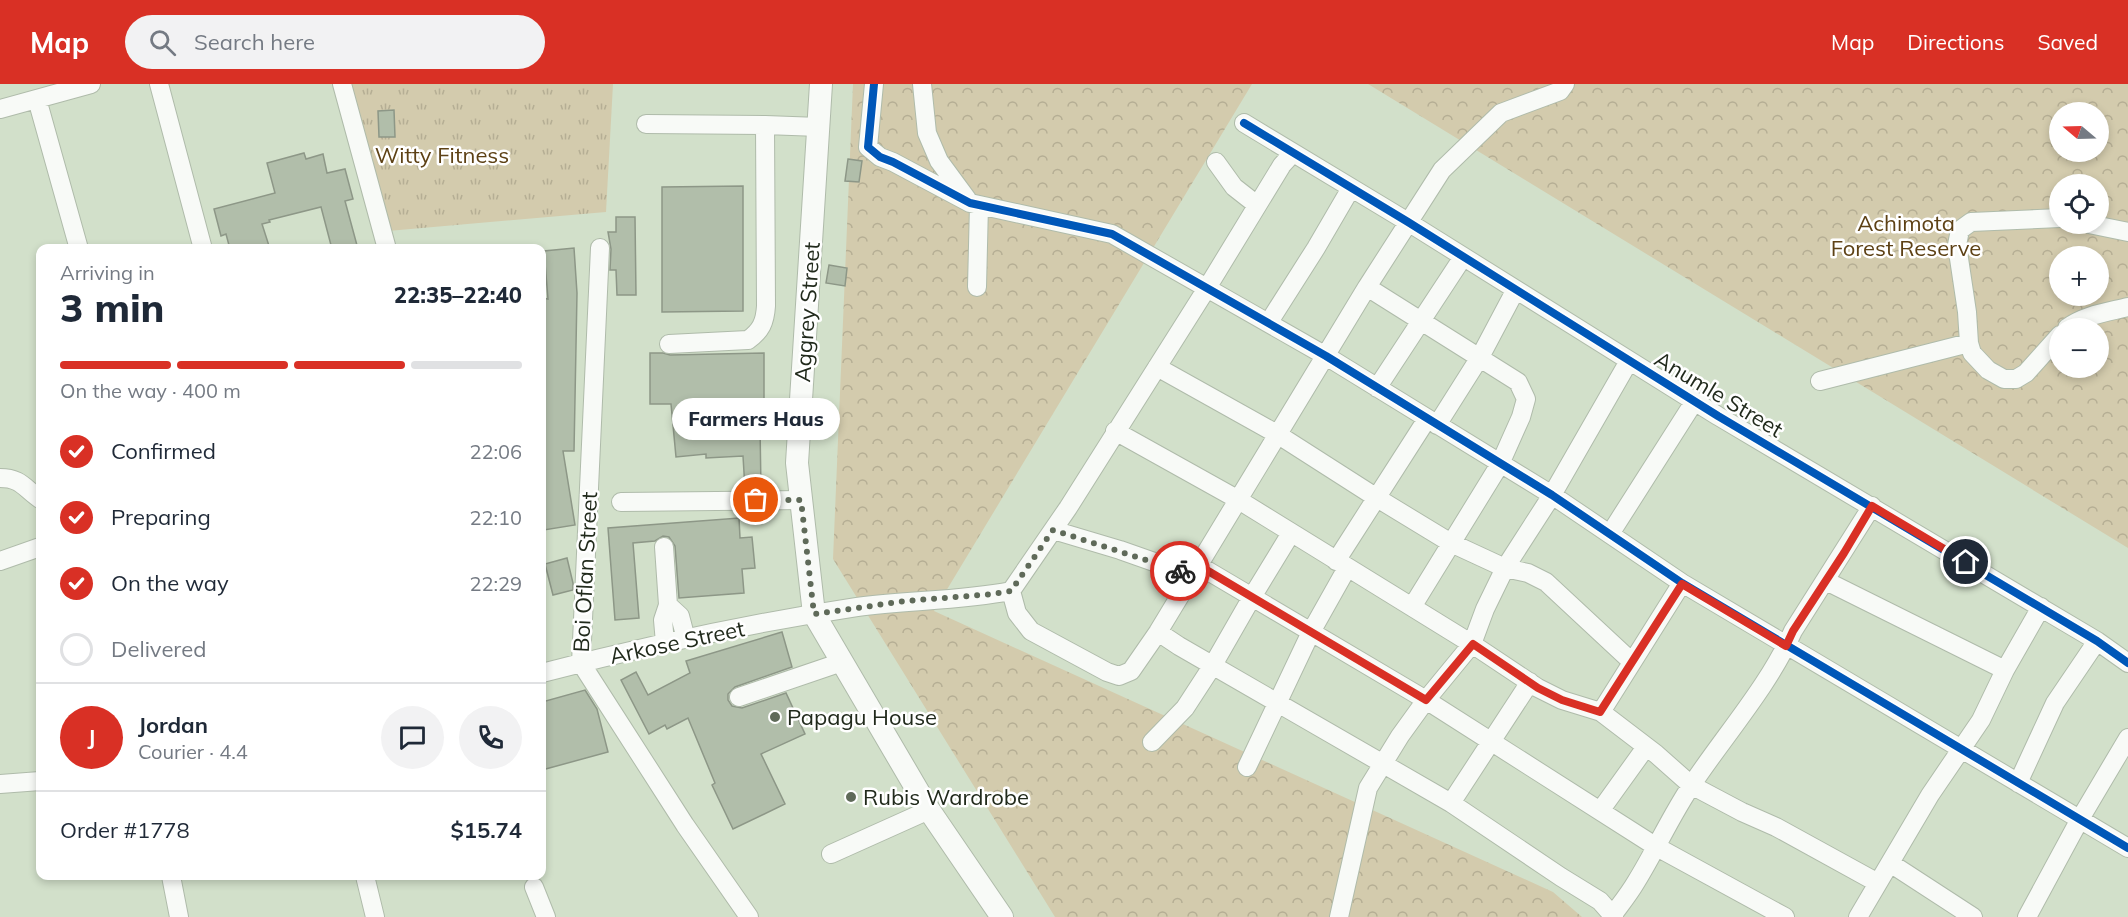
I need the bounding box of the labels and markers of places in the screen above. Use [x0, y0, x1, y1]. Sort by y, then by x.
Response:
callout: Farmers Haus [672, 398, 840, 440]
pin [730, 474, 781, 525]
pin [1940, 536, 1991, 587]
place label: Papagu House [787, 703, 937, 731]
marker: Papagu House [768, 710, 782, 724]
place label: Rubis Wardrobe [863, 783, 1029, 811]
marker: Rubis Wardrobe [844, 790, 858, 804]

